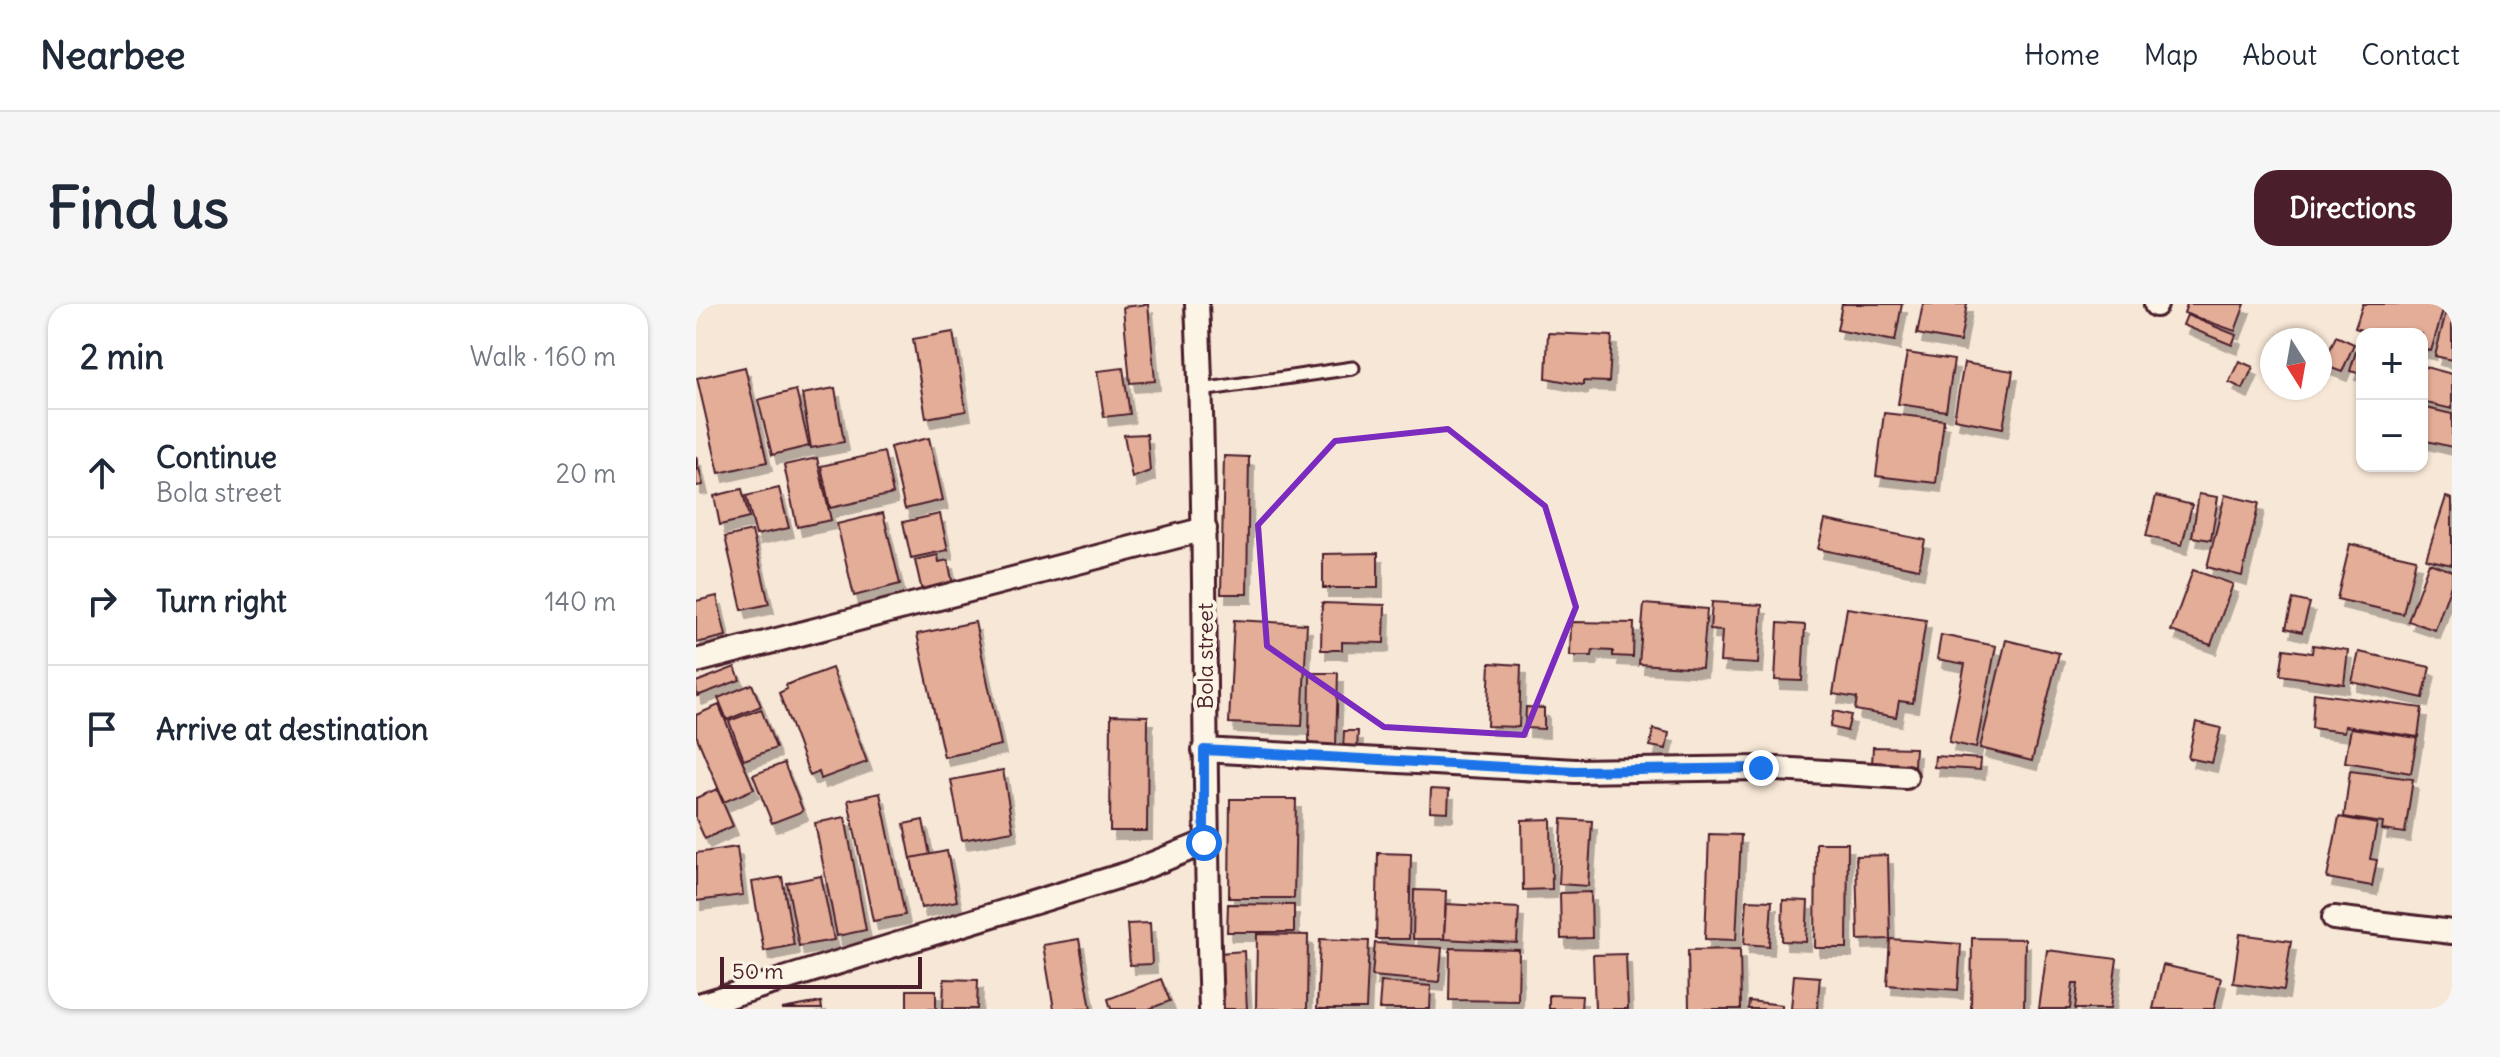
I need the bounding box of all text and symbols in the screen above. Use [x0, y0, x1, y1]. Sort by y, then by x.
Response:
text: Nearbee [40, 32, 186, 79]
text: Home [2024, 37, 2100, 73]
text: Map [2144, 37, 2198, 73]
text: About [2242, 37, 2317, 73]
text: Contact [2361, 37, 2460, 73]
button: Directions [2254, 170, 2452, 246]
text: Find us [48, 173, 229, 243]
north arrow [2260, 328, 2332, 400]
map controls [2356, 328, 2428, 472]
button: + [2356, 328, 2428, 400]
text: 2 min [80, 335, 164, 378]
text: Walk · 160 m [470, 340, 616, 373]
button: − [2356, 400, 2428, 472]
text: Continue [156, 438, 277, 476]
icon: ahead [80, 451, 124, 495]
text: 20 m [556, 457, 616, 490]
text: Bola street [156, 476, 282, 509]
icon: right [80, 579, 124, 623]
text: Turn right [156, 582, 287, 620]
text: 140 m [545, 585, 616, 618]
street label: Bola street [1191, 603, 1219, 709]
icon: arrive [80, 707, 124, 751]
text: Arrive at destination [156, 710, 428, 748]
route end [1743, 750, 1779, 786]
route start [1186, 825, 1222, 861]
scale bar [720, 953, 922, 989]
text: 50 m [732, 957, 784, 985]

